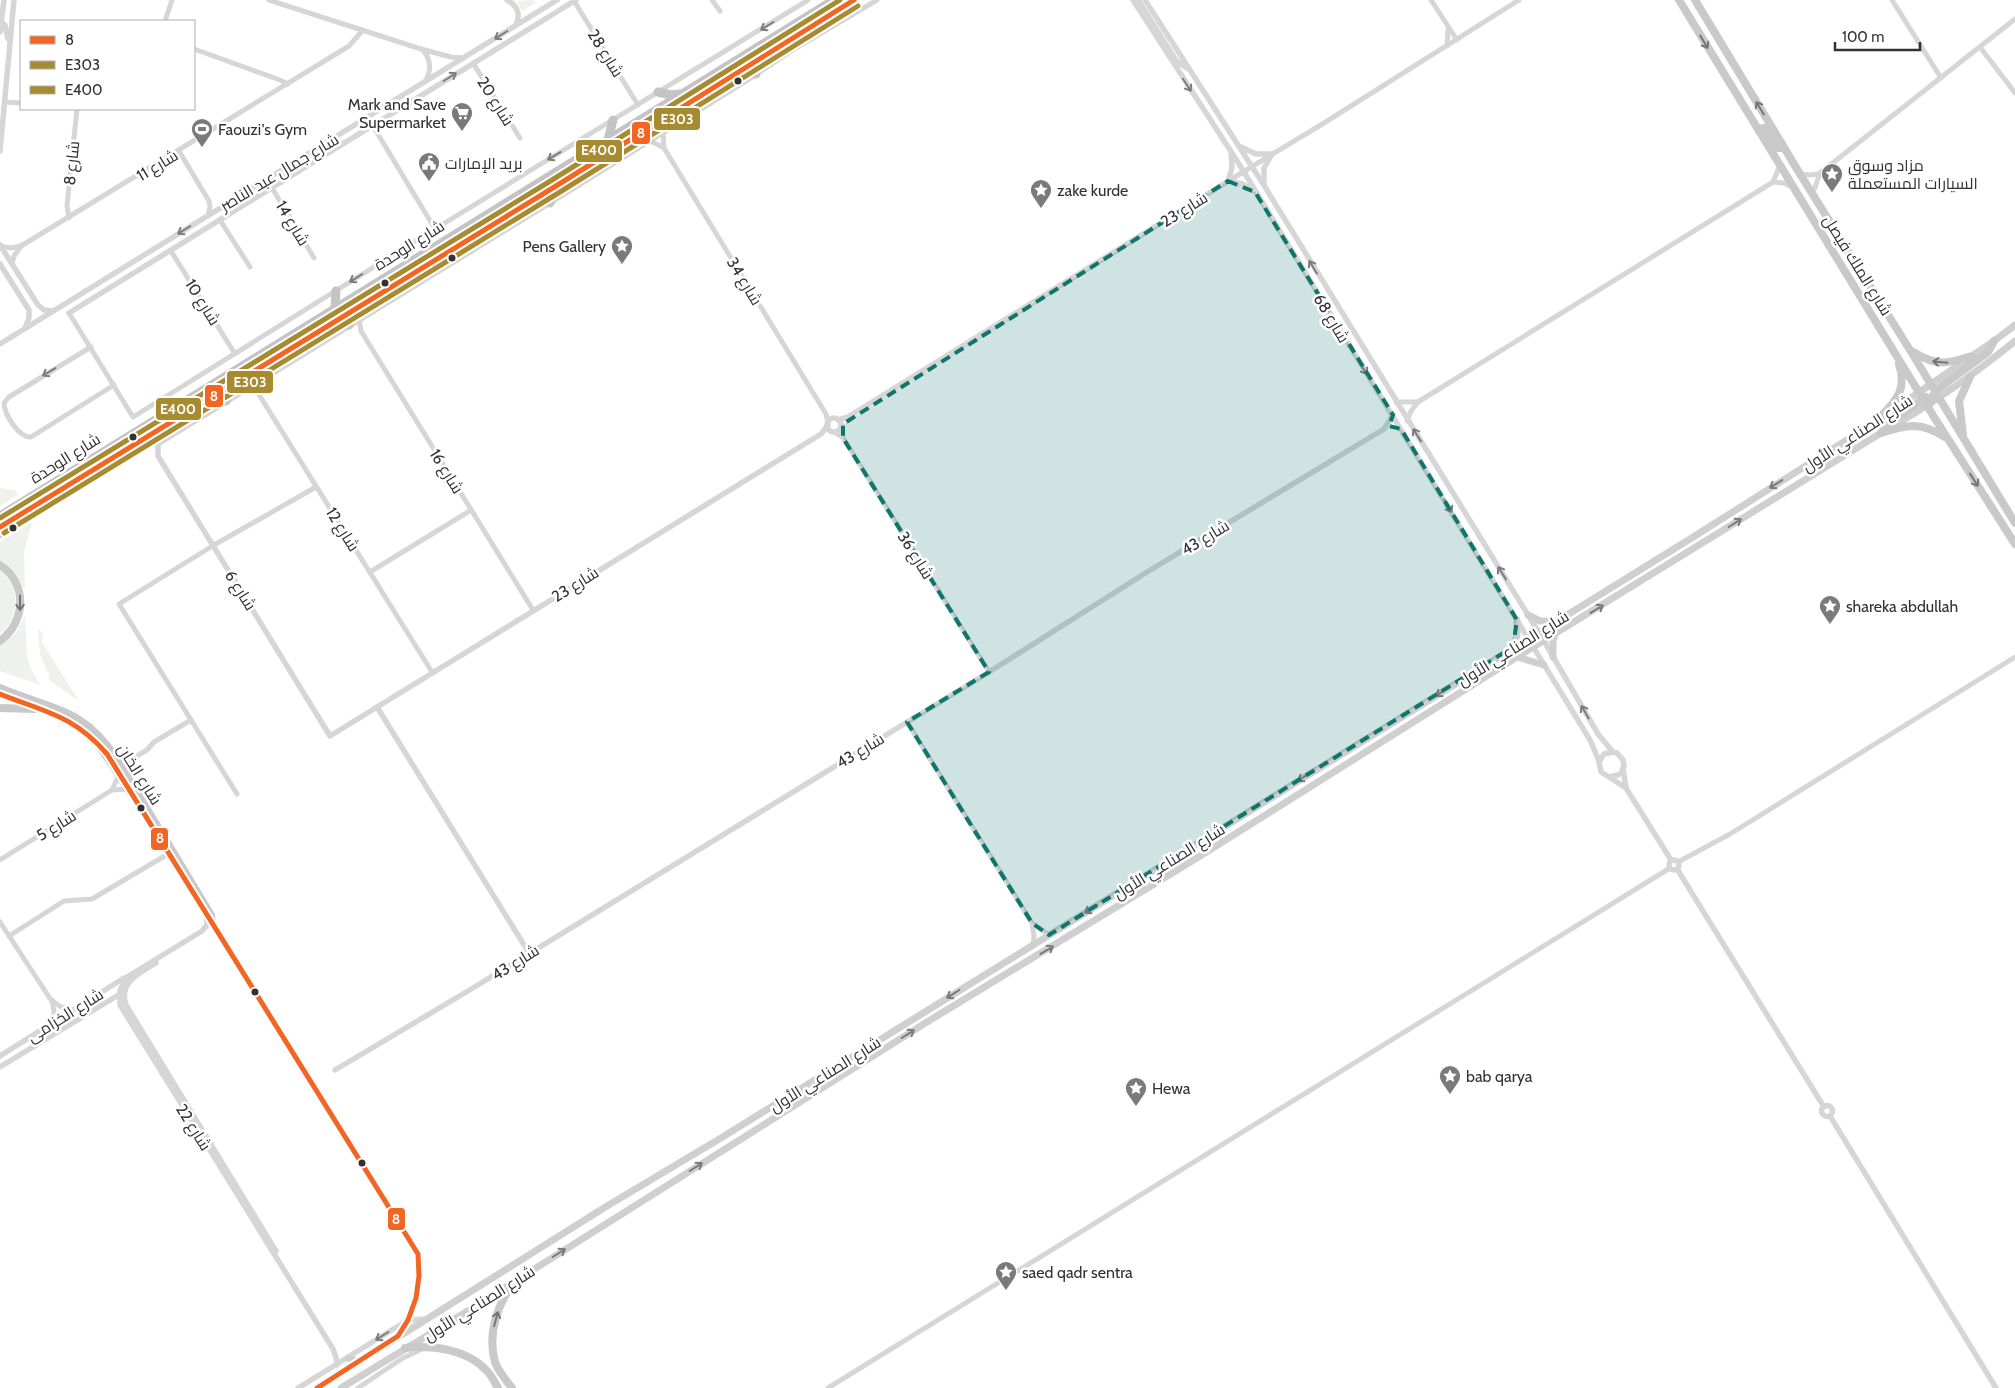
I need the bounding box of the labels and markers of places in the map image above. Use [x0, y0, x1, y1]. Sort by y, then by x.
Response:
unlabelled marker [733, 76, 743, 86]
place label: Mark and Save Supermarket [348, 95, 447, 132]
supermarket icon: Mark and Save Supermarket [450, 101, 474, 132]
sports icon: Faouzi's Gym [190, 117, 214, 148]
place label: Faouzi's Gym [218, 120, 307, 139]
public building icon: بريد الإمارات [417, 151, 441, 182]
place label: بريد الإمارات [445, 154, 523, 173]
place label: مزاد وسوق السيارات المستعملة [1848, 156, 1978, 193]
place icon: مزاد وسوق السيارات المستعملة [1820, 162, 1844, 193]
place icon: zake kurde [1029, 178, 1053, 209]
place label: zake kurde [1057, 181, 1128, 200]
place icon: Pens Gallery [610, 234, 634, 265]
place label: Pens Gallery [522, 237, 606, 256]
unlabelled marker [447, 253, 457, 263]
unlabelled marker [380, 278, 390, 288]
unlabelled marker [128, 432, 138, 442]
unlabelled marker [8, 523, 18, 533]
place icon: shareka abdullah [1818, 594, 1842, 625]
place label: shareka abdullah [1846, 597, 1958, 616]
unlabelled marker [136, 803, 146, 813]
unlabelled marker [250, 987, 260, 997]
place icon: bab qarya [1438, 1064, 1462, 1095]
place label: bab qarya [1466, 1067, 1533, 1086]
place icon: Hewa [1124, 1076, 1148, 1107]
place label: Hewa [1152, 1079, 1191, 1098]
unlabelled marker [357, 1158, 367, 1168]
place icon: saed qadr sentra [994, 1260, 1018, 1291]
place label: saed qadr sentra [1022, 1263, 1133, 1282]

